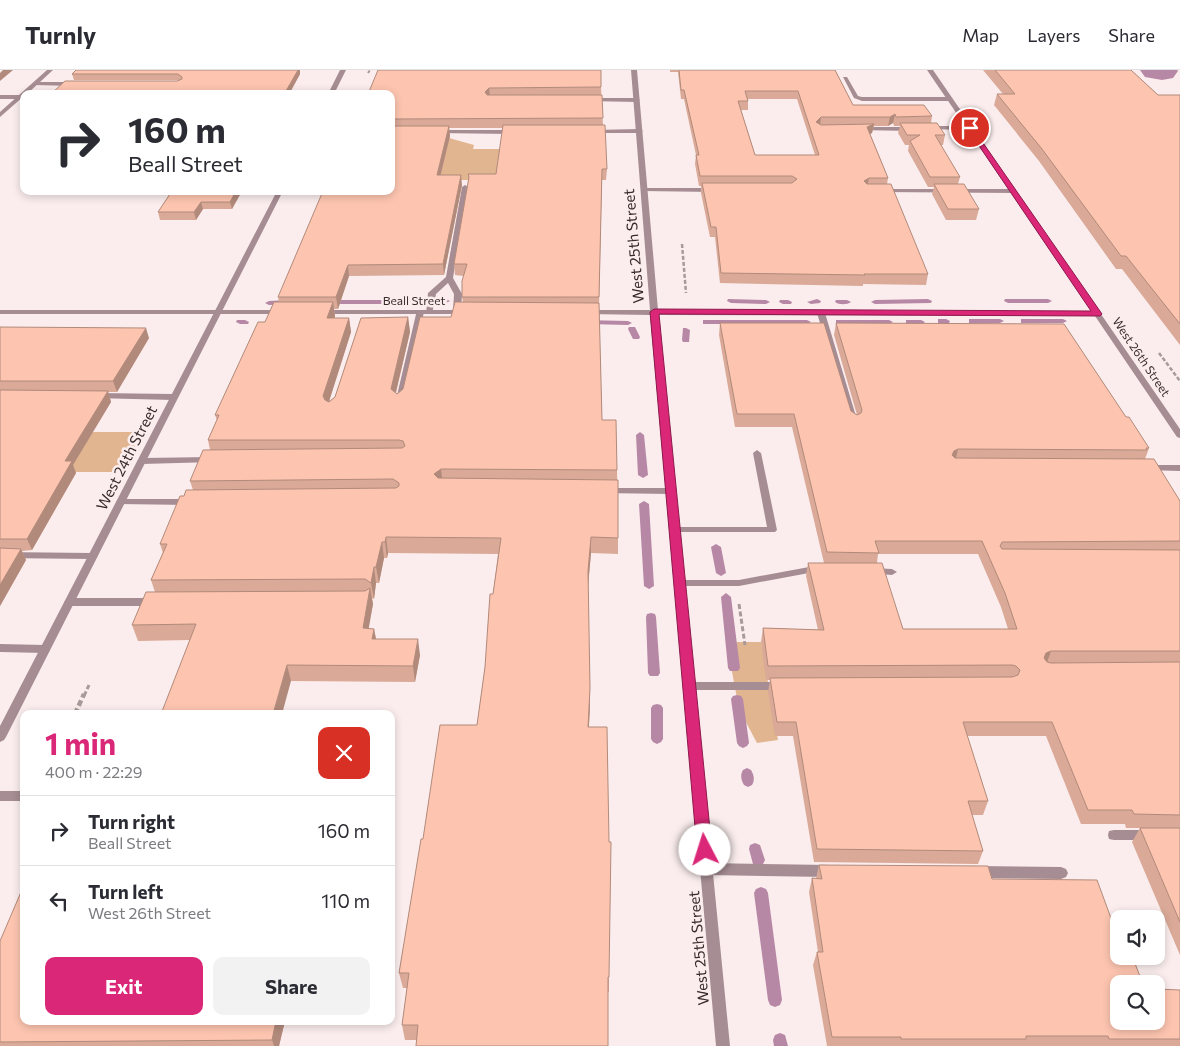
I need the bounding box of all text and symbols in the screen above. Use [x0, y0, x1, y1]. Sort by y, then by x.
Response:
text: Turnly [25, 20, 96, 49]
text: Map [962, 24, 999, 46]
text: Layers [1027, 24, 1080, 46]
text: Share [1108, 24, 1155, 46]
text: 160 m [128, 107, 226, 150]
pin [949, 107, 991, 149]
icon: right [45, 110, 110, 175]
icon: arrive [956, 114, 984, 142]
text: Beall Street [128, 150, 243, 177]
street label: West 25th Street [619, 188, 647, 304]
street label: Beall Street [383, 293, 445, 307]
street label: West 26th Street [1110, 314, 1173, 399]
street label: West 24th Street [92, 402, 160, 513]
text: 1 min [45, 724, 116, 761]
button: close [318, 727, 370, 779]
text: 400 m · 22:29 [45, 762, 142, 781]
text: Turn right [88, 810, 175, 833]
icon: right [45, 817, 73, 845]
text: 160 m [318, 819, 370, 842]
position arrow [678, 823, 730, 875]
text: Beall Street [88, 833, 172, 852]
text: Turn left [88, 880, 163, 903]
icon: left [45, 887, 73, 915]
text: 110 m [321, 889, 370, 912]
street label: West 25th Street [684, 890, 712, 1006]
text: West 26th Street [88, 903, 211, 922]
map controls [1110, 910, 1165, 1030]
button: sound [1110, 910, 1165, 965]
button: Exit [45, 957, 203, 1015]
button: Share [213, 957, 370, 1015]
button: search [1110, 975, 1165, 1030]

